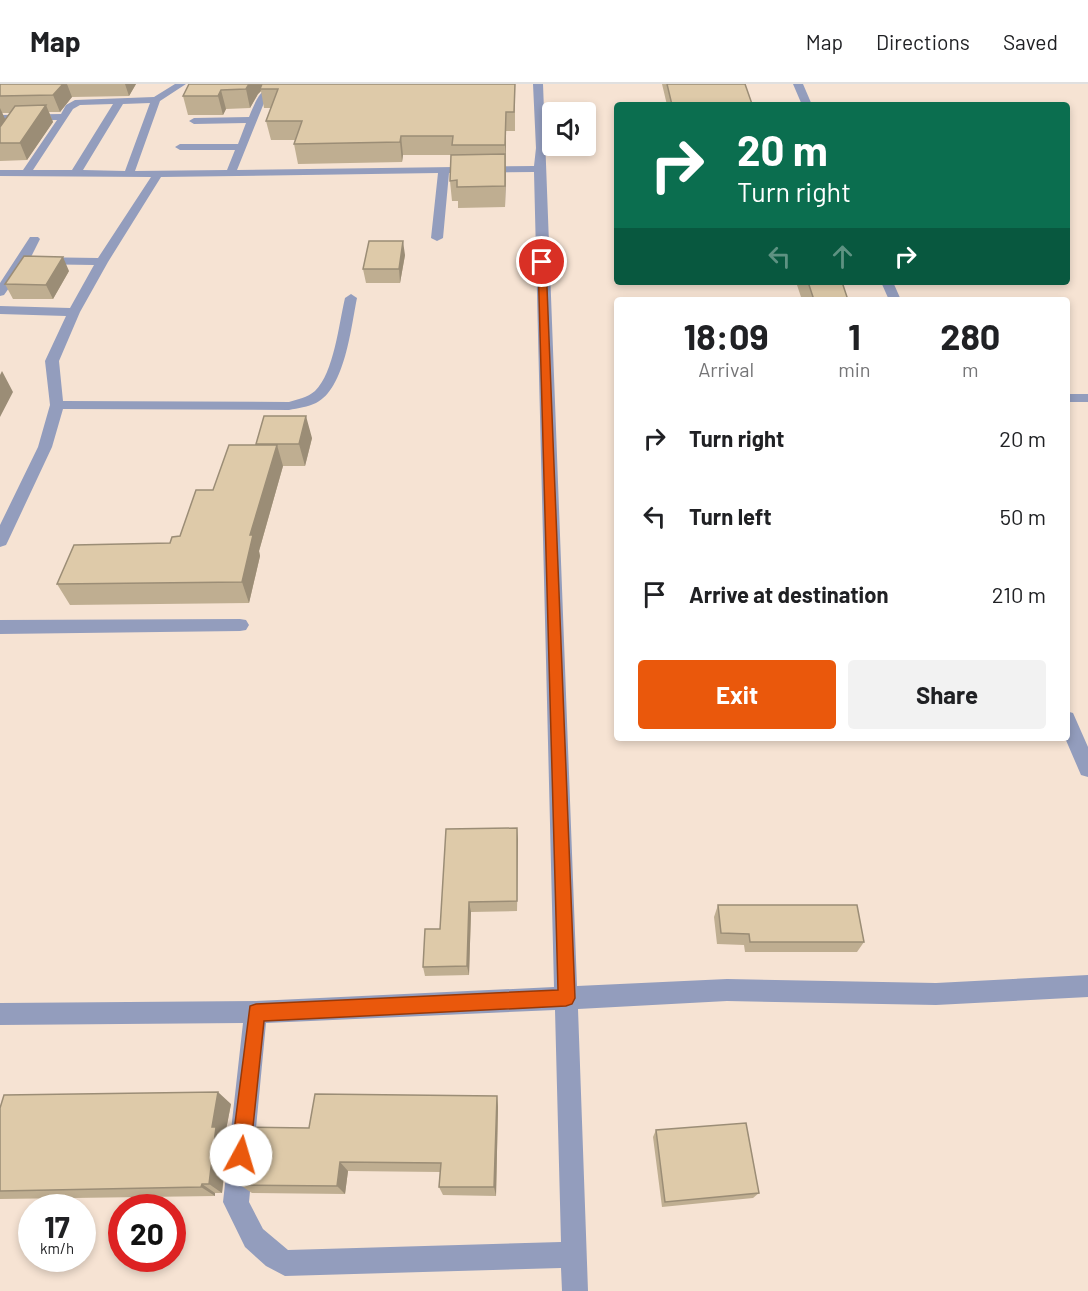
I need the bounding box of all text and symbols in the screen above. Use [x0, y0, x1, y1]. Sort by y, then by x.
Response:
text: Map [30, 24, 81, 58]
text: Map [806, 29, 843, 54]
text: Directions [876, 29, 970, 54]
text: Saved [1003, 29, 1058, 54]
map controls [542, 102, 596, 156]
button: sound [542, 102, 596, 156]
text: 20 m [737, 124, 828, 174]
icon: right [638, 126, 716, 204]
text: Turn right [737, 175, 851, 207]
pin [516, 236, 567, 287]
icon: left [763, 240, 796, 273]
icon: ahead [826, 240, 859, 273]
icon: right [889, 240, 922, 273]
icon: arrive [525, 245, 558, 278]
text: 18:09 [684, 314, 769, 357]
text: 1 [848, 314, 861, 357]
text: 280 [940, 314, 1000, 357]
text: Arrival [698, 357, 754, 381]
text: min [838, 357, 871, 381]
text: m [962, 357, 979, 381]
icon: right [638, 422, 671, 455]
text: Turn right [689, 425, 784, 451]
text: 20 m [999, 425, 1046, 451]
icon: left [638, 500, 671, 533]
text: Turn left [689, 503, 772, 529]
text: 50 m [1000, 503, 1046, 529]
icon: arrive [638, 578, 671, 611]
text: Arrive at destination [689, 581, 888, 607]
text: 210 m [992, 581, 1046, 607]
button: Exit [638, 660, 836, 729]
button: Share [848, 660, 1046, 729]
position arrow [209, 1123, 273, 1187]
speed limit sign: 20 [108, 1194, 186, 1272]
text: 17 [44, 1208, 70, 1244]
text: km/h [40, 1239, 74, 1257]

